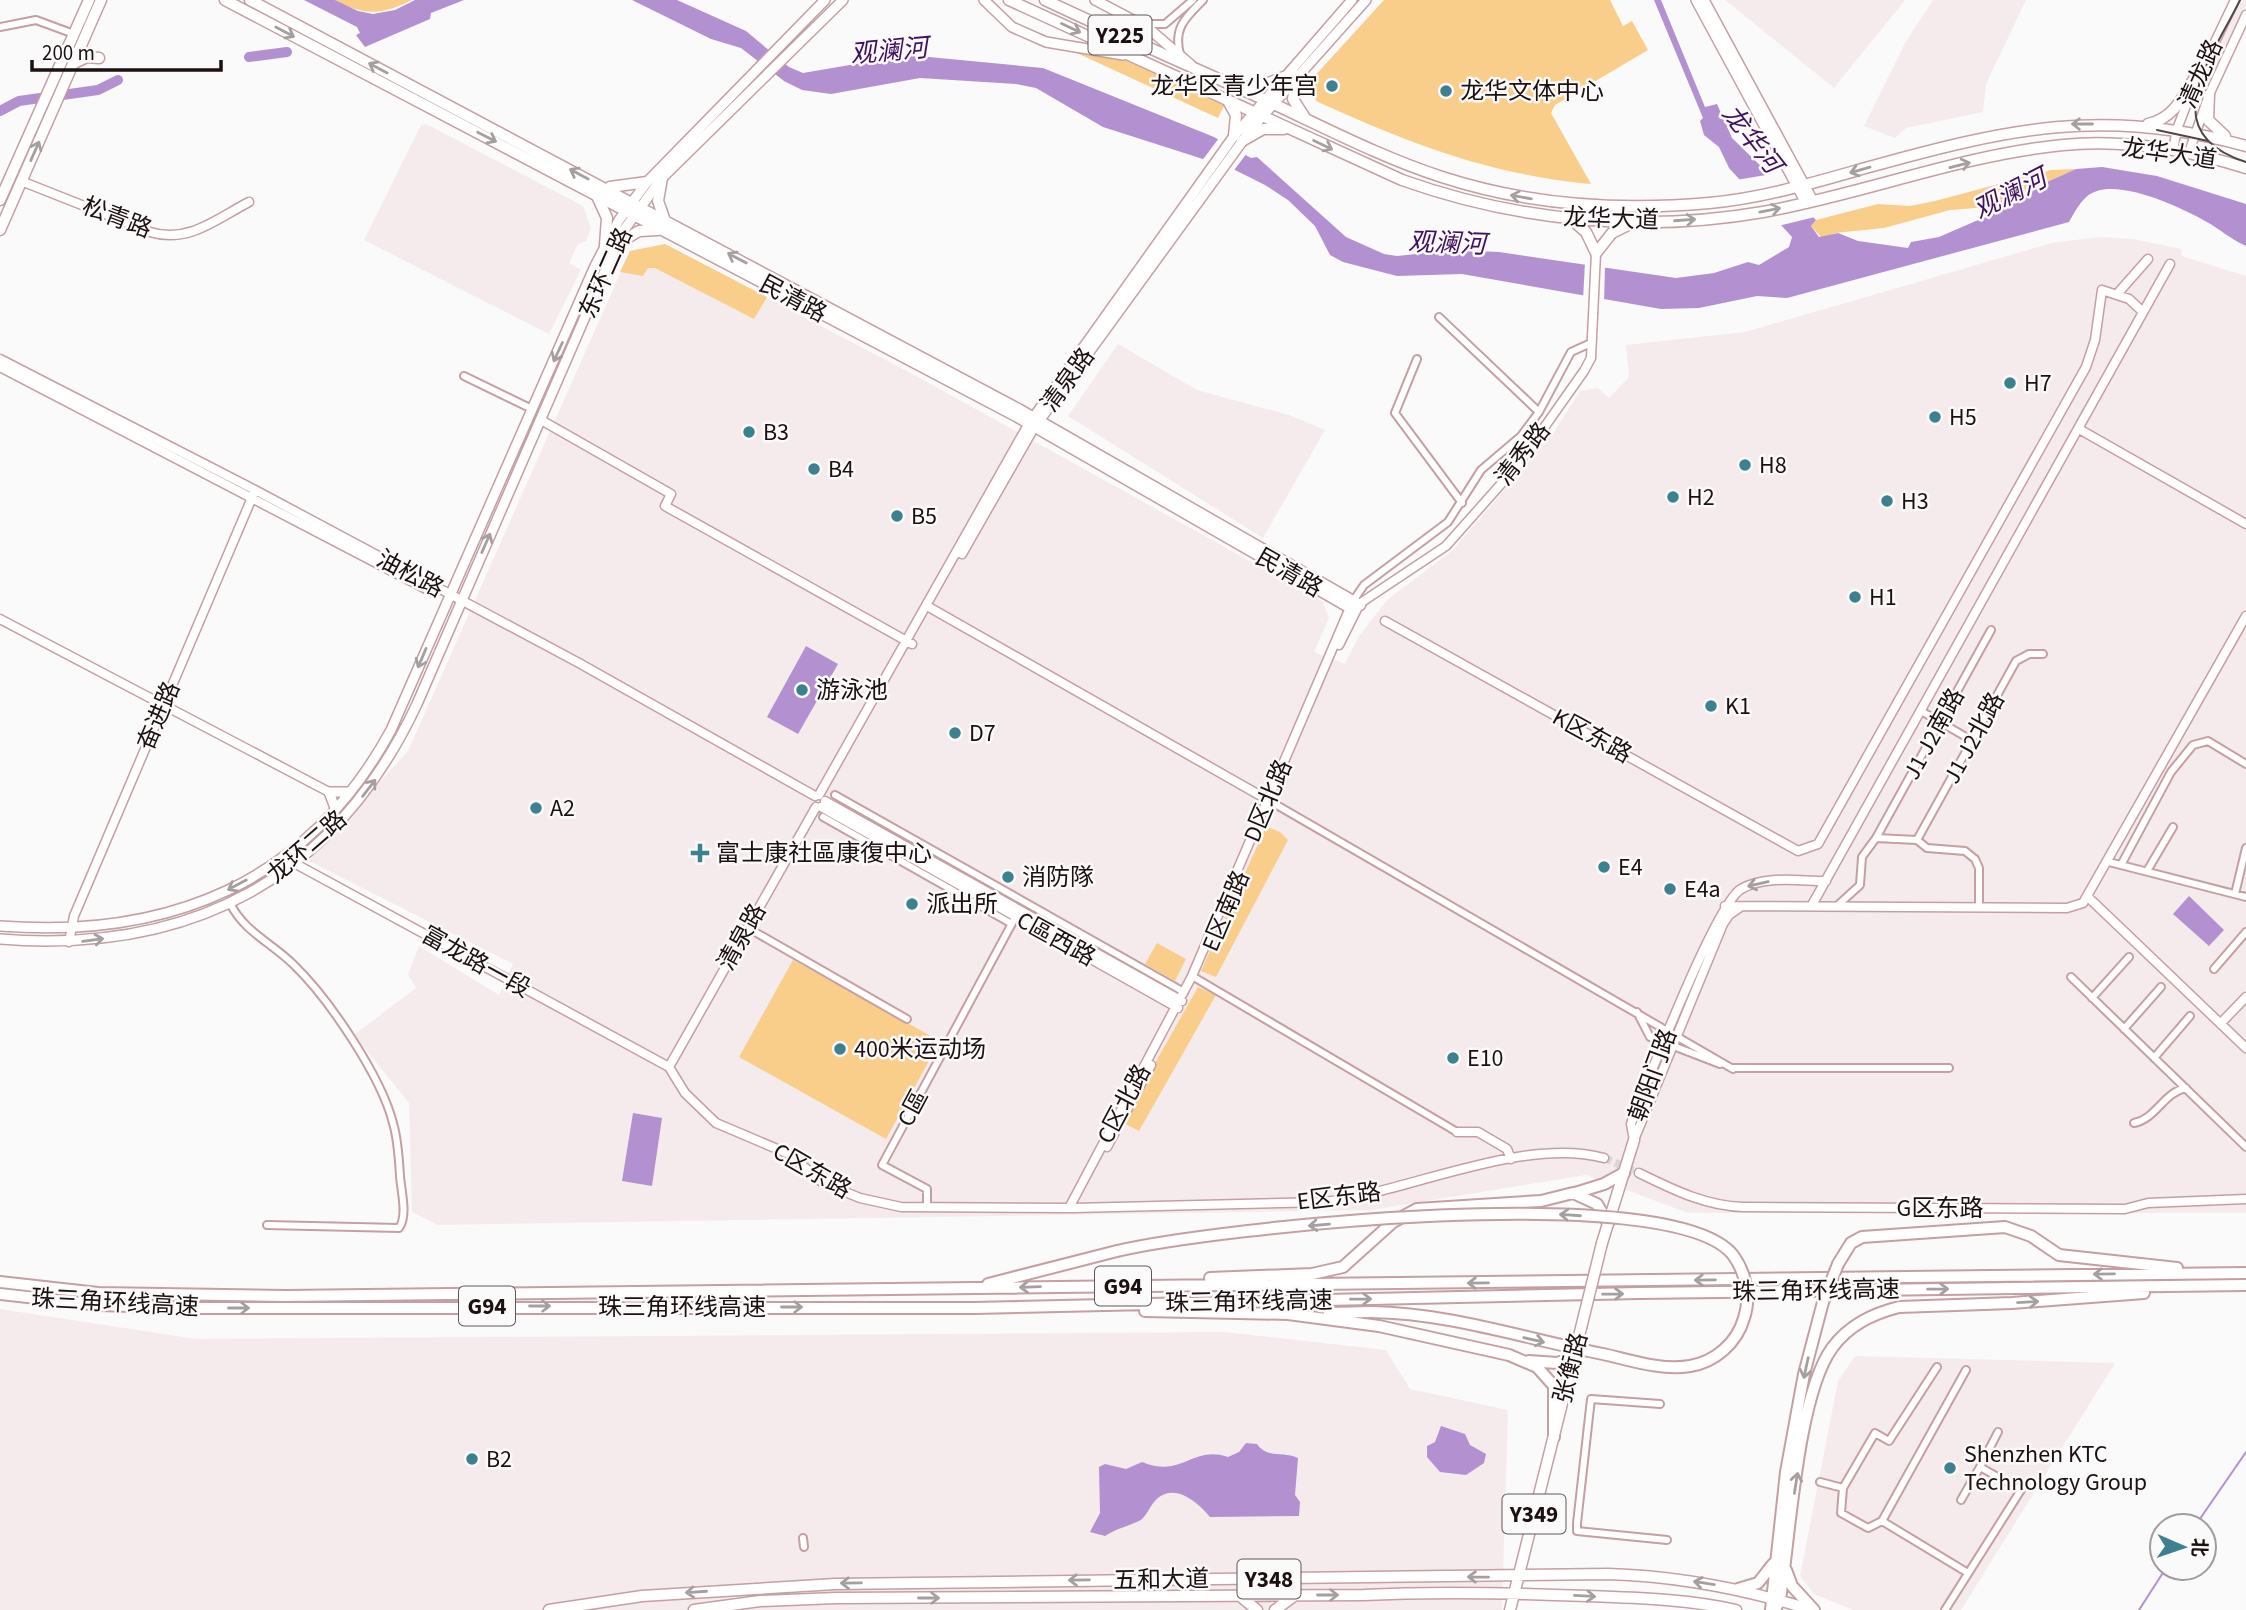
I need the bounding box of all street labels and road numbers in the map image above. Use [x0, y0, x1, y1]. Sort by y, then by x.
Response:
road number: Y225 [1088, 16, 1152, 54]
street label: 清龙路 [2170, 34, 2232, 114]
street label: 龙华大道 [2119, 130, 2219, 178]
street label: 松青路 [77, 189, 157, 247]
street label: 龙华大道 [1562, 200, 1660, 238]
street label: 东环二路 [570, 222, 642, 324]
street label: 民清路 [753, 267, 833, 331]
street label: 清泉路 [1033, 341, 1103, 419]
street label: 清秀路 [1487, 415, 1559, 493]
street label: 民清路 [1249, 540, 1329, 606]
street label: 油松路 [370, 542, 450, 606]
street label: 奋进路 [129, 676, 189, 756]
street label: J1 J2南路 [1895, 682, 1973, 786]
street label: J1 J2北路 [1935, 686, 2013, 790]
street label: K区东路 [1546, 700, 1638, 772]
street label: D区北路 [1235, 754, 1301, 848]
street label: 龙环二路 [259, 802, 355, 892]
street label: E区南路 [1193, 865, 1259, 957]
street label: 清泉路 [709, 897, 775, 977]
street label: C區西路 [1010, 903, 1102, 975]
street label: 富龙路一段 [415, 918, 537, 1006]
street label: 朝阳门路 [1620, 1024, 1686, 1126]
street label: C区北路 [1088, 1058, 1160, 1150]
street label: C區 [889, 1083, 937, 1133]
street label: C区东路 [766, 1134, 858, 1208]
street label: E区东路 [1295, 1174, 1383, 1220]
street label: G区东路 [1897, 1191, 1983, 1226]
road number: G94 [1095, 1266, 1151, 1306]
street label: 珠三角环线高速 [1732, 1272, 1900, 1310]
street label: 珠三角环线高速 [30, 1281, 200, 1325]
street label: 珠三角环线高速 [1165, 1283, 1333, 1321]
road number: G94 [459, 1287, 515, 1326]
street label: 珠三角环线高速 [598, 1290, 766, 1325]
street label: 张衡路 [1545, 1329, 1597, 1407]
road number: Y349 [1502, 1494, 1566, 1534]
road number: Y348 [1238, 1560, 1300, 1598]
street label: 五和大道 [1113, 1562, 1209, 1598]

